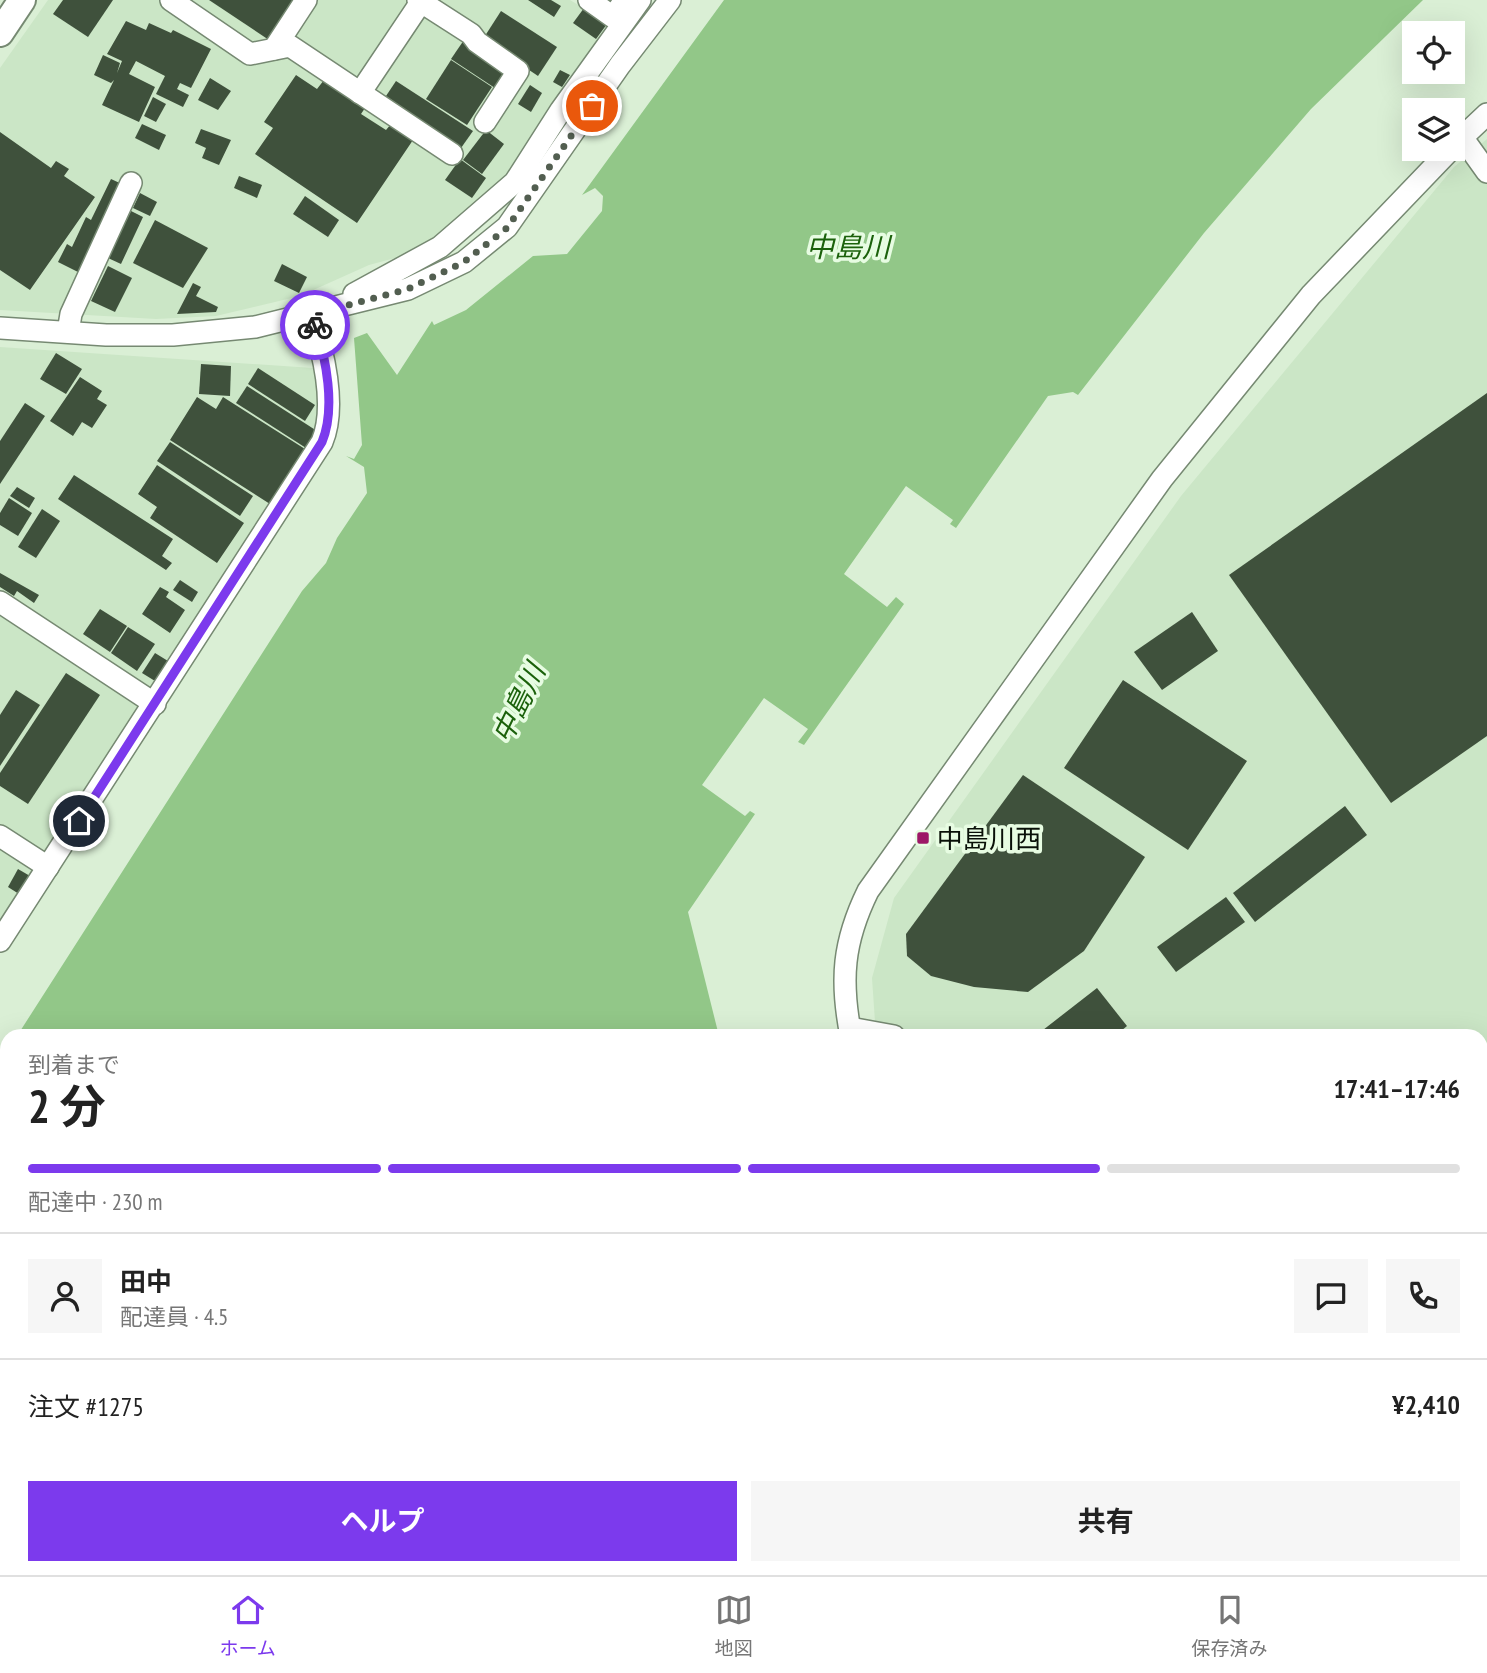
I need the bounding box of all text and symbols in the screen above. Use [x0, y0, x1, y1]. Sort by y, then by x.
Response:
map controls [1402, 21, 1465, 161]
button: locate [1402, 21, 1465, 84]
pin [562, 76, 622, 136]
icon: bag [573, 87, 611, 125]
button: layers [1402, 98, 1465, 161]
water label: 中島川 [806, 228, 893, 265]
courier [280, 290, 350, 360]
icon: bike [296, 306, 334, 344]
water label: 中島川 [483, 654, 554, 749]
pin [49, 791, 109, 851]
icon: home [60, 802, 98, 840]
place label: 中島川西 [937, 822, 1041, 855]
marker: 中島川西 [915, 830, 931, 846]
text: 到着まで [28, 1050, 120, 1079]
text: 17:41–17:46 [1333, 1072, 1460, 1105]
text: 2 分 [28, 1076, 105, 1136]
text: 配達中 · 230 m [28, 1187, 163, 1216]
button: person [28, 1259, 102, 1333]
button: chat [1294, 1259, 1368, 1333]
button: phone [1386, 1259, 1460, 1333]
text: 田中 [120, 1265, 172, 1298]
text: 配達員 · 4.5 [120, 1302, 228, 1331]
text: ¥2,410 [1392, 1388, 1460, 1421]
text: 注文 #1275 [28, 1390, 144, 1423]
button: ヘルプ [28, 1481, 737, 1561]
button: 共有 [751, 1481, 1460, 1561]
tab: ホーム [219, 1591, 276, 1660]
tab: 地図 [715, 1591, 753, 1660]
tab: 保存済み [1192, 1591, 1268, 1660]

